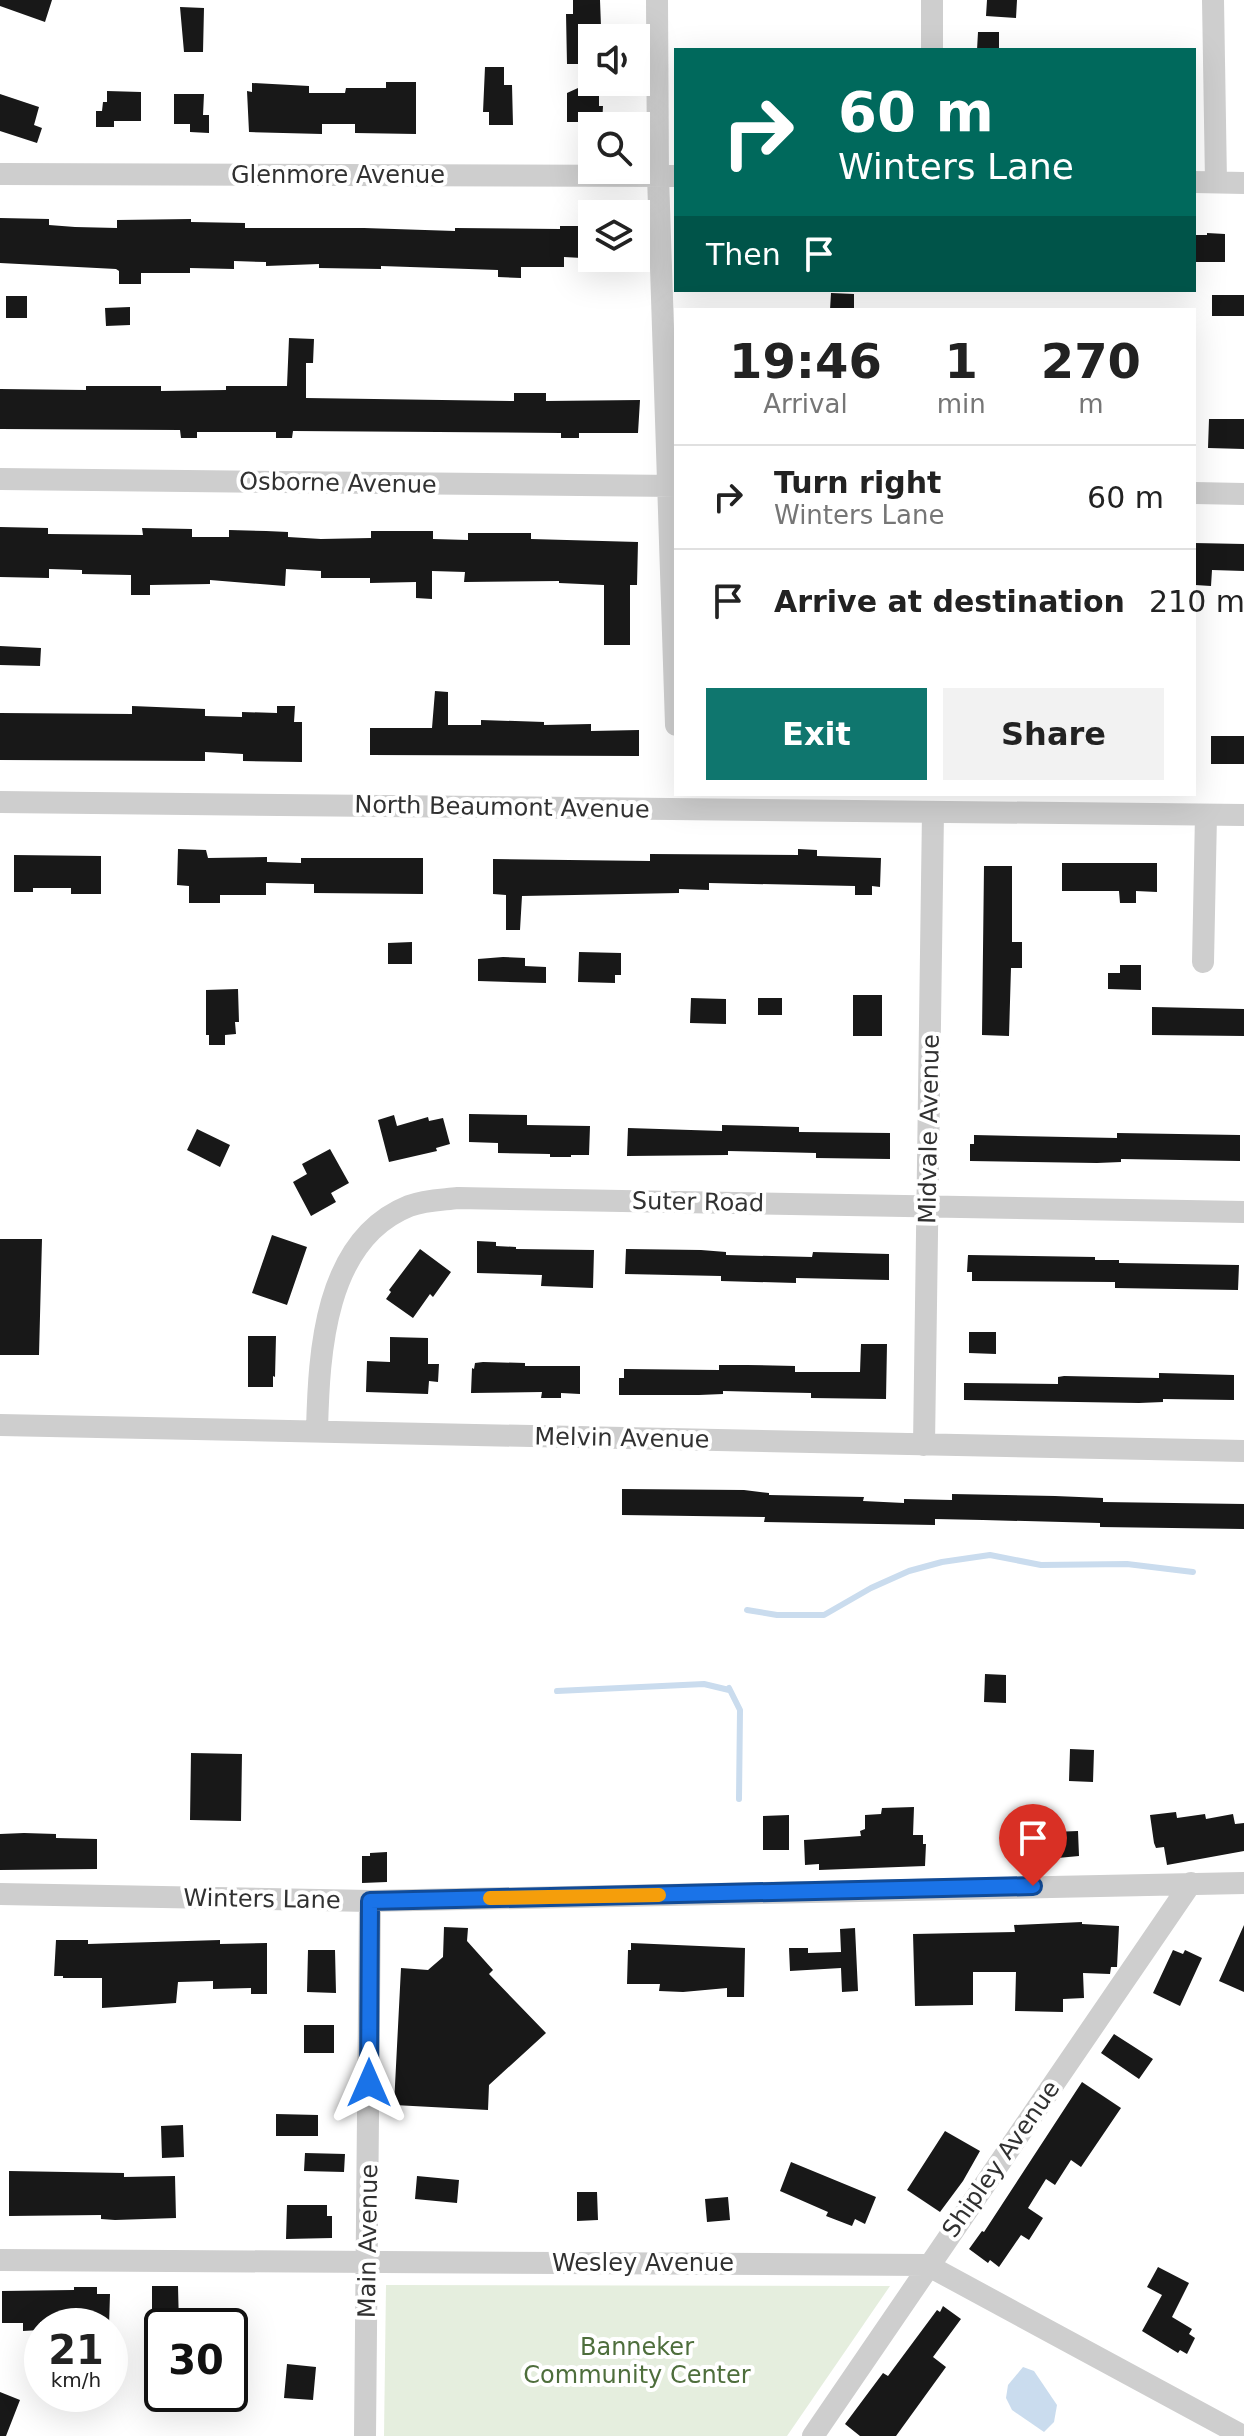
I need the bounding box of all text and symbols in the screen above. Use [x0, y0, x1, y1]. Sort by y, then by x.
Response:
map controls [578, 24, 650, 272]
button: sound [578, 24, 650, 96]
text: 60 m [838, 79, 994, 144]
icon: right [706, 80, 810, 184]
button: search [578, 112, 650, 184]
text: Winters Lane [838, 146, 1074, 187]
street label: Glenmore Avenue [231, 161, 445, 189]
button: layers [578, 200, 650, 272]
icon: arrive [797, 232, 841, 276]
text: Then [706, 237, 781, 272]
text: 19:46 [729, 333, 882, 389]
text: 1 [945, 333, 978, 389]
text: 270 [1041, 333, 1141, 389]
text: Arrival [763, 389, 848, 419]
text: min [937, 389, 986, 419]
text: m [1078, 389, 1104, 419]
text: Turn right [774, 465, 941, 500]
street label: Osborne Avenue [239, 467, 437, 499]
icon: right [706, 475, 750, 519]
text: 60 m [1087, 480, 1164, 515]
text: Winters Lane [774, 500, 944, 530]
icon: arrive [706, 579, 750, 623]
text: Arrive at destination [774, 584, 1125, 619]
text: 210 m [1149, 584, 1244, 619]
button: Exit [706, 688, 927, 780]
button: Share [943, 688, 1164, 780]
street label: North Beaumont Avenue [354, 790, 650, 824]
street label: Midvale Avenue [913, 1034, 945, 1224]
street label: Suter Road [632, 1187, 764, 1217]
street label: Melvin Avenue [534, 1422, 710, 1454]
pin [999, 1804, 1067, 1886]
icon: arrive [1011, 1816, 1055, 1860]
street label: Winters Lane [183, 1884, 341, 1914]
position arrow [327, 2041, 411, 2125]
street label: Shipley Avenue [937, 2075, 1065, 2243]
street label: Main Avenue [353, 2164, 383, 2318]
street label: Wesley Avenue [552, 2249, 734, 2277]
speed limit sign: 30 [144, 2308, 248, 2412]
text: 21 [48, 2327, 104, 2373]
park label: Banneker Community Center [523, 2333, 751, 2389]
text: km/h [51, 2368, 101, 2392]

